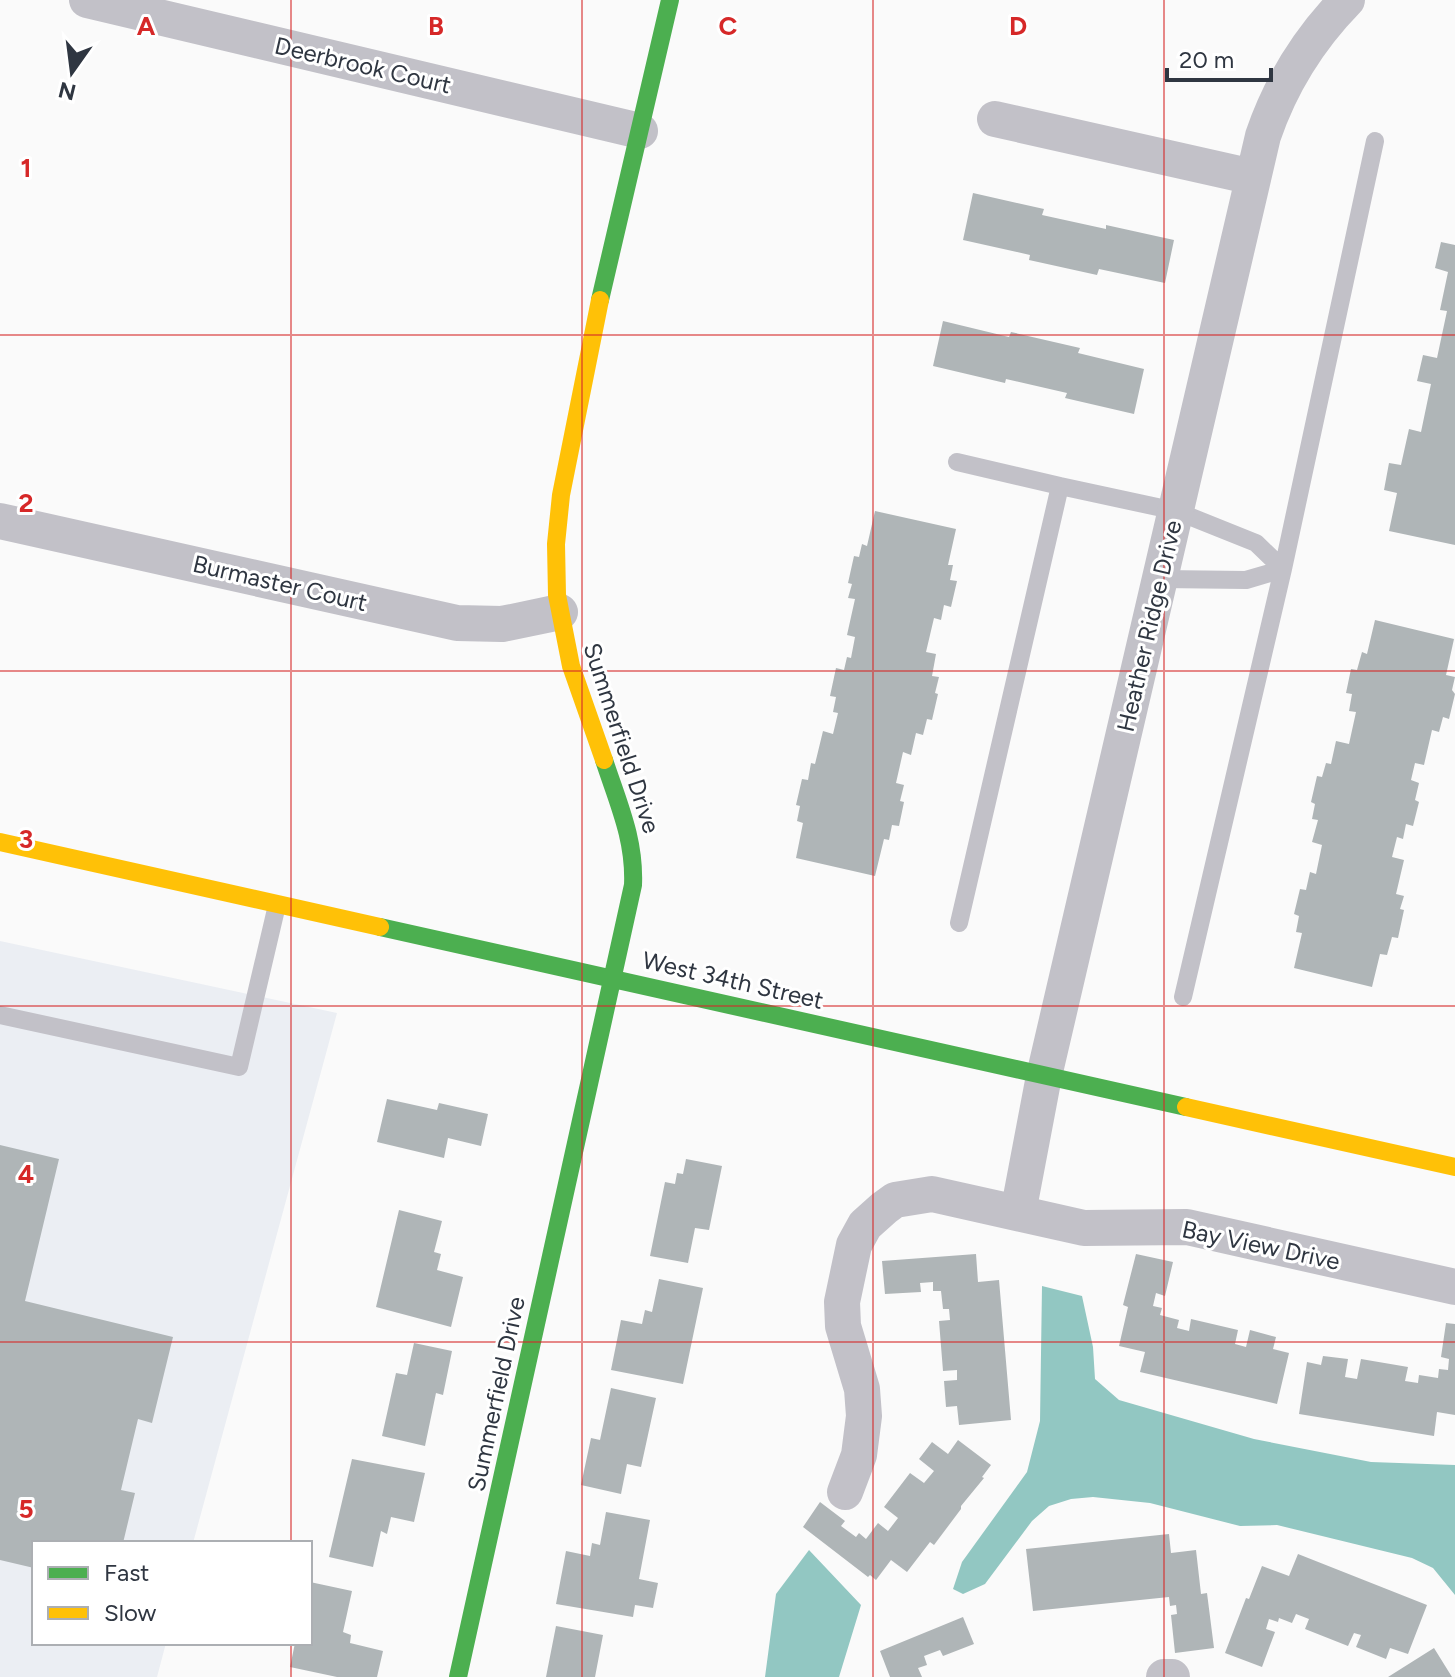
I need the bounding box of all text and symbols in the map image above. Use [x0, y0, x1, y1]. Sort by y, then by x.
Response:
text: A [137, 10, 156, 42]
text: B [428, 10, 444, 42]
text: C [719, 10, 738, 42]
text: D [1009, 10, 1027, 42]
street label: Deerbrook Court [272, 31, 454, 99]
north arrow [32, 32, 112, 112]
scale bar [1167, 32, 1271, 82]
text: 20 m [1179, 45, 1234, 74]
text: N [56, 76, 79, 106]
text: 1 [21, 152, 31, 184]
text: 2 [18, 487, 34, 519]
street label: Heather Ridge Drive [1111, 517, 1187, 735]
street label: Burmaster Court [190, 549, 370, 617]
street label: Summerfield Drive [578, 639, 666, 837]
text: 3 [19, 823, 33, 855]
street label: West 34th Street [640, 945, 826, 1015]
text: 4 [18, 1158, 34, 1190]
street label: Bay View Drive [1179, 1214, 1343, 1276]
street label: Summerfield Drive [461, 1294, 531, 1494]
text: 5 [18, 1493, 34, 1525]
legend [32, 1541, 312, 1645]
text: Fast [104, 1558, 149, 1587]
text: Slow [104, 1598, 157, 1627]

